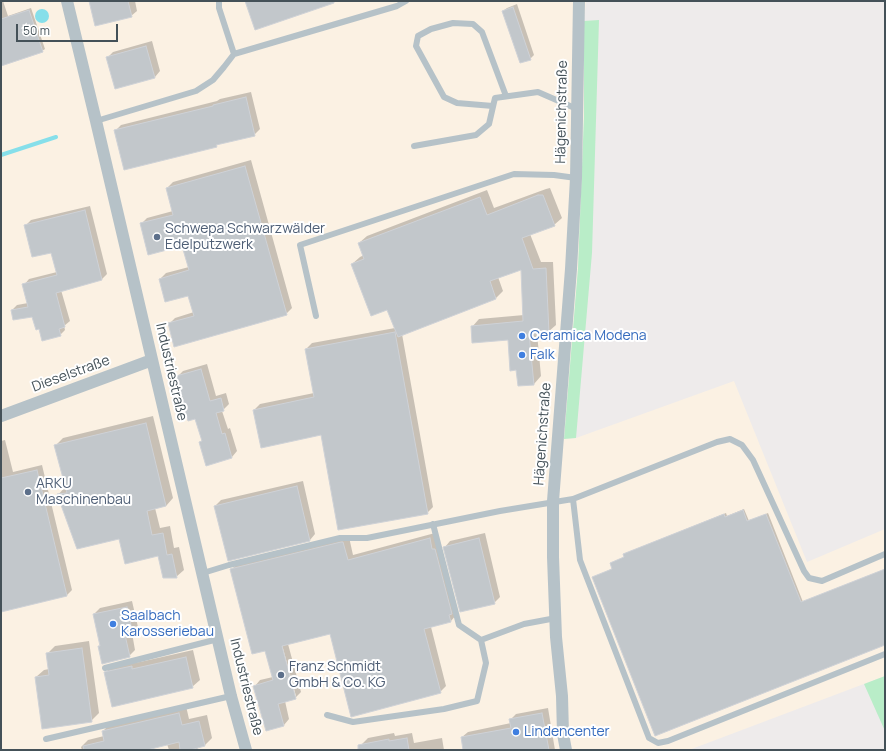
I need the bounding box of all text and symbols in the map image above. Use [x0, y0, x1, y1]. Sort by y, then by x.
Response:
scale bar [18, 16, 120, 42]
text: 50 m [23, 22, 50, 39]
street label: Hägenichstraße [553, 60, 571, 164]
place label: Schwepa Schwarzwälder Edelputzwerk [165, 221, 325, 254]
marker: Schwepa Schwarzwälder Edelputzwerk [152, 232, 162, 242]
street label: Industriestraße [152, 322, 190, 422]
place label: Ceramica Modena [530, 328, 647, 344]
marker: Ceramica Modena [517, 331, 527, 341]
place label: Falk [530, 347, 555, 363]
marker: Falk [517, 350, 527, 360]
street label: Dieselstraße [30, 352, 112, 396]
street label: Hägenichstraße [531, 382, 555, 486]
place label: ARKU Maschinenbau [36, 476, 131, 508]
marker: ARKU Maschinenbau [23, 487, 33, 497]
place label: Saalbach Karosseriebau [121, 608, 214, 640]
marker: Saalbach Karosseriebau [108, 619, 118, 629]
street label: Industriestraße [226, 637, 266, 737]
place label: Franz Schmidt GmbH & Co. KG [289, 659, 385, 692]
marker: Franz Schmidt GmbH & Co. KG [276, 670, 286, 680]
place label: Lindencenter [524, 724, 610, 740]
marker: Lindencenter [511, 727, 521, 737]

